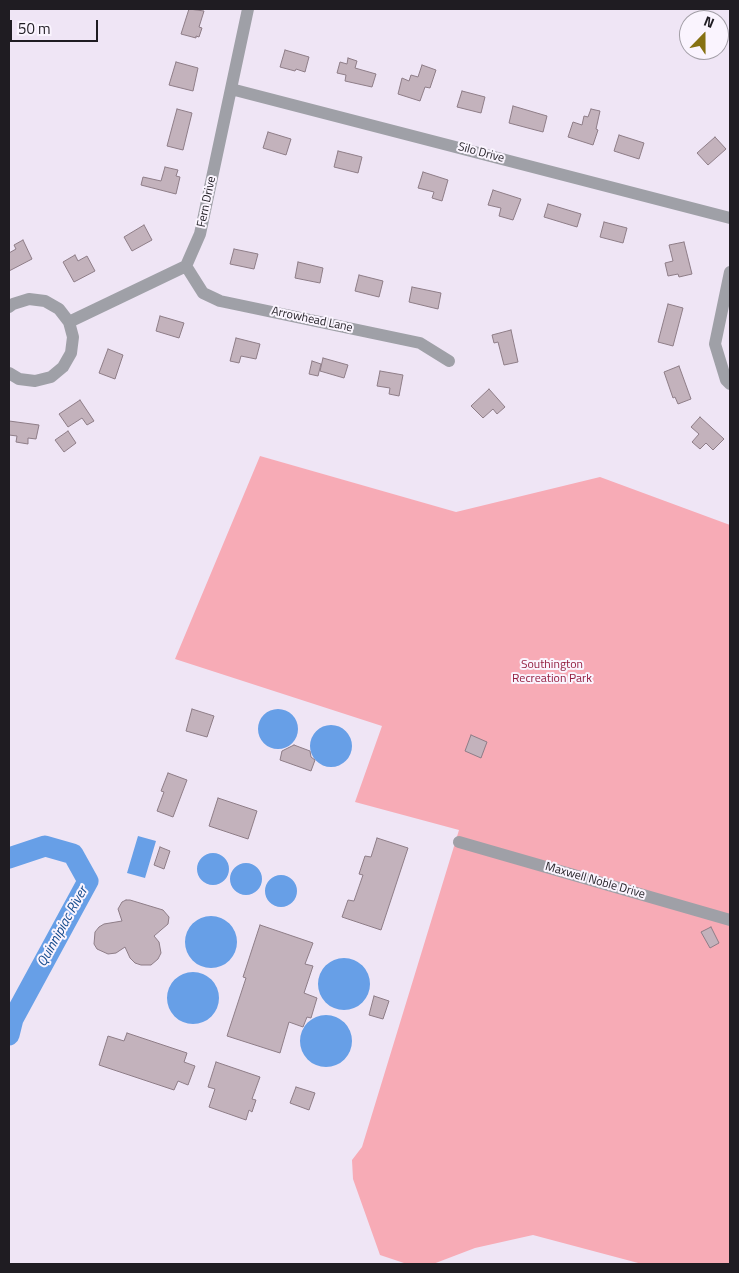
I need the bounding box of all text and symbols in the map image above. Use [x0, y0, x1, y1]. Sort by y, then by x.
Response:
scale bar [12, 10, 100, 42]
north arrow [679, 10, 729, 60]
text: N [701, 10, 718, 33]
text: 50 m [18, 17, 51, 40]
street label: Silo Drive [456, 140, 506, 166]
street label: Fern Drive [195, 175, 219, 229]
street label: Arrowhead Lane [270, 304, 354, 336]
park label: Southington Recreation Park [512, 658, 592, 686]
street label: Maxwell Noble Drive [543, 860, 647, 902]
water label: Quinnipiac River [34, 884, 92, 970]

